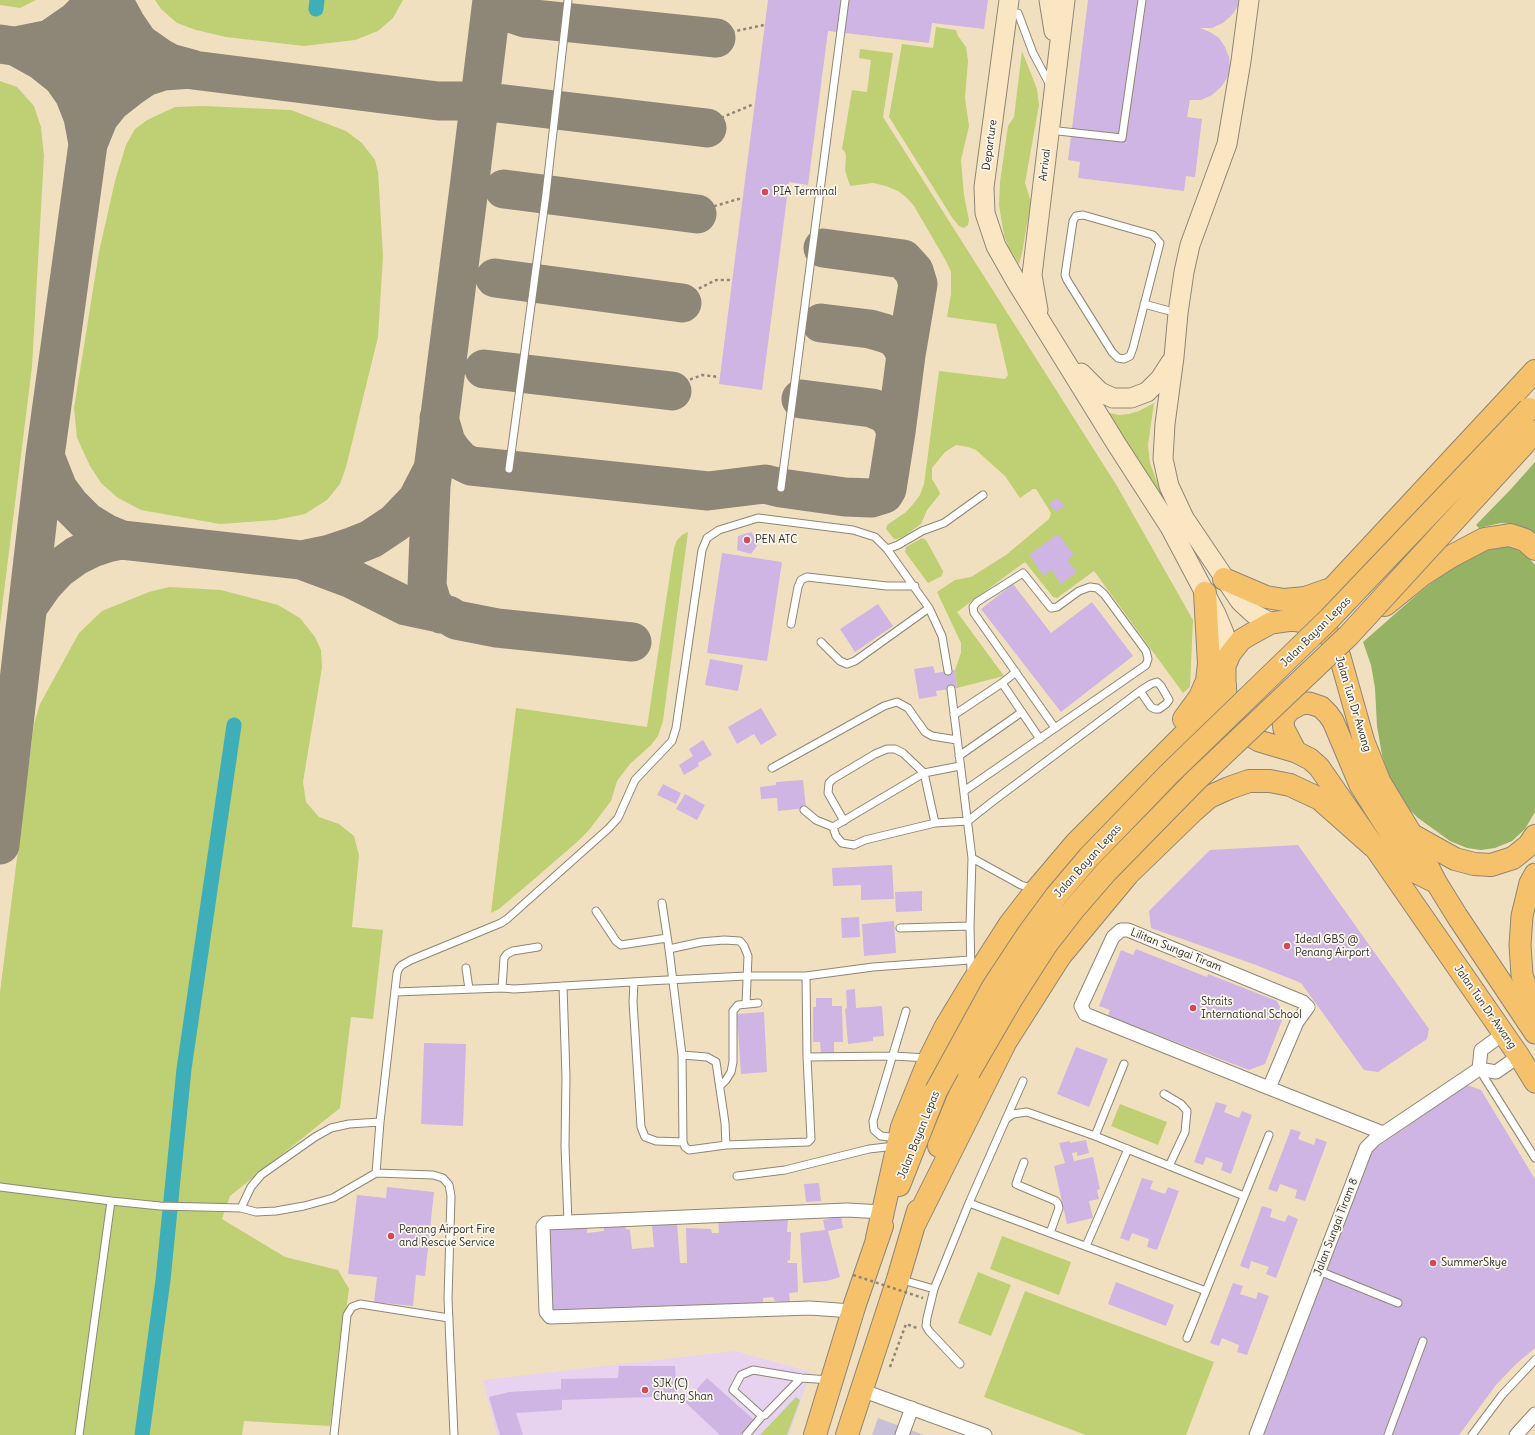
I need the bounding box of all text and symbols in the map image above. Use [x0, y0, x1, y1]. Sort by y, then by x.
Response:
street label: Departure [980, 119, 1000, 171]
street label: Arrival [1036, 148, 1054, 182]
place label: PIA Terminal [773, 185, 837, 199]
marker: PIA Terminal [760, 187, 770, 197]
place label: PEN ATC [755, 533, 798, 547]
marker: PEN ATC [742, 535, 752, 545]
street label: Jalan Bayan Lepas [1278, 594, 1354, 670]
street label: Jalan Tun Dr Awang [1332, 655, 1374, 753]
street label: Jalan Bayan Lepas [1052, 822, 1124, 900]
street label: Lilitan Sungai Tiram [1128, 926, 1224, 974]
place label: Ideal GBS @ Penang Airport [1295, 933, 1370, 959]
marker: Ideal GBS @ Penang Airport [1282, 941, 1292, 951]
street label: Jalan Tun Dr Awang [1451, 963, 1519, 1051]
place label: Straits International School [1201, 995, 1302, 1021]
marker: Straits International School [1188, 1003, 1198, 1013]
street label: Jalan Bayan Lepas [895, 1089, 943, 1181]
street label: Jalan Sungai Tiram 8 [1311, 1176, 1361, 1278]
place label: Penang Airport Fire and Rescue Service [399, 1223, 495, 1249]
marker: Penang Airport Fire and Rescue Service [386, 1231, 396, 1241]
place label: SummerSkye [1441, 1256, 1507, 1270]
marker: SummerSkye [1428, 1258, 1438, 1268]
place label: SJK (C) Chung Shan [653, 1377, 713, 1403]
marker: SJK (C) Chung Shan [640, 1385, 650, 1395]

